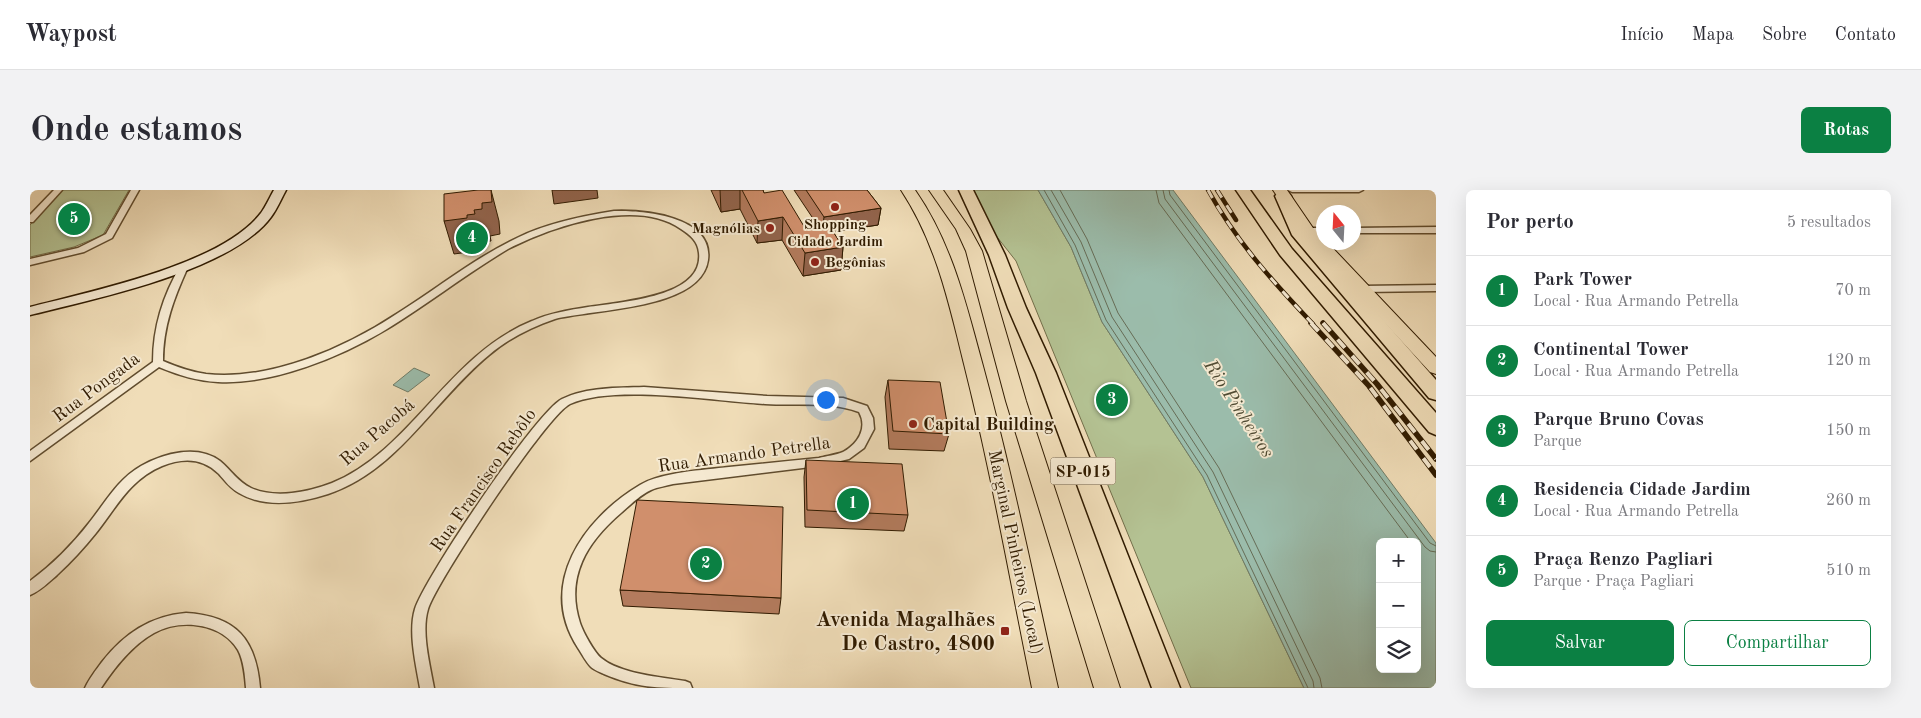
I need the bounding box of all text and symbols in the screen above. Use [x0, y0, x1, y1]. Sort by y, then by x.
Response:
text: Waypost [25, 23, 117, 47]
text: Início [1620, 26, 1664, 44]
text: Mapa [1692, 26, 1734, 44]
text: Sobre [1762, 26, 1807, 44]
text: Contato [1835, 26, 1896, 44]
button: Rotas [1801, 107, 1891, 153]
text: Onde estamos [30, 113, 242, 148]
pin: 5 [58, 200, 90, 238]
marker: Shopping Cidade Jardim [829, 201, 841, 213]
north arrow [1316, 205, 1361, 250]
text: Por perto [1486, 212, 1574, 233]
text: 5 resultados [1787, 215, 1871, 231]
place label: Shopping Cidade Jardim [787, 218, 883, 250]
pin: 4 [456, 219, 488, 257]
place label: Magnólias [692, 222, 760, 237]
marker: Magnólias [764, 222, 776, 234]
marker: Begônias [809, 256, 821, 268]
place label: Begônias [825, 256, 885, 271]
text: Park Tower [1533, 271, 1632, 290]
text: 1 [1497, 283, 1507, 299]
text: 70 m [1835, 283, 1871, 299]
text: Local · Rua Armando Petrella [1533, 294, 1739, 310]
text: Continental Tower [1533, 341, 1689, 360]
street label: Rua Pongada [50, 349, 143, 426]
text: 2 [1497, 353, 1507, 369]
text: 120 m [1826, 353, 1871, 369]
water label: Rio Pinheiros [1199, 356, 1277, 462]
text: Local · Rua Armando Petrella [1533, 364, 1739, 380]
pin: 3 [1096, 381, 1128, 419]
your location [813, 387, 839, 413]
street label: Rua Pacobá [337, 396, 418, 470]
street label: Rua Francisco Rebôlo [428, 406, 540, 555]
text: Parque Bruno Covas [1533, 411, 1704, 430]
place label: Capital Building [923, 416, 1054, 434]
marker: Capital Building [907, 418, 919, 430]
text: 3 [1497, 423, 1507, 439]
text: 150 m [1826, 423, 1871, 439]
street label: Rua Armando Petrella [657, 434, 832, 476]
text: Parque [1533, 434, 1582, 450]
street label: Marginal Pinheiros (Local) [984, 448, 1047, 656]
road number: SP-015 [1050, 458, 1116, 484]
text: Residencia Cidade Jardim [1533, 481, 1751, 500]
pin: 1 [837, 485, 869, 523]
text: 4 [1497, 493, 1507, 509]
text: 260 m [1826, 493, 1871, 509]
text: Local · Rua Armando Petrella [1533, 504, 1739, 520]
map controls [1376, 538, 1421, 673]
button: + [1376, 538, 1421, 583]
pin: 2 [690, 545, 722, 583]
text: Praça Renzo Pagliari [1533, 551, 1713, 570]
text: 5 [1497, 563, 1507, 579]
text: 510 m [1826, 563, 1871, 579]
text: Parque · Praça Pagliari [1533, 574, 1694, 590]
button: − [1376, 583, 1421, 628]
place label: Avenida Magalhães De Castro, 4800 [816, 610, 995, 655]
button: Salvar [1486, 620, 1674, 666]
button: Compartilhar [1684, 620, 1871, 666]
marker: Avenida Magalhães De Castro, 4800 [999, 625, 1011, 637]
button: layers [1376, 628, 1421, 673]

